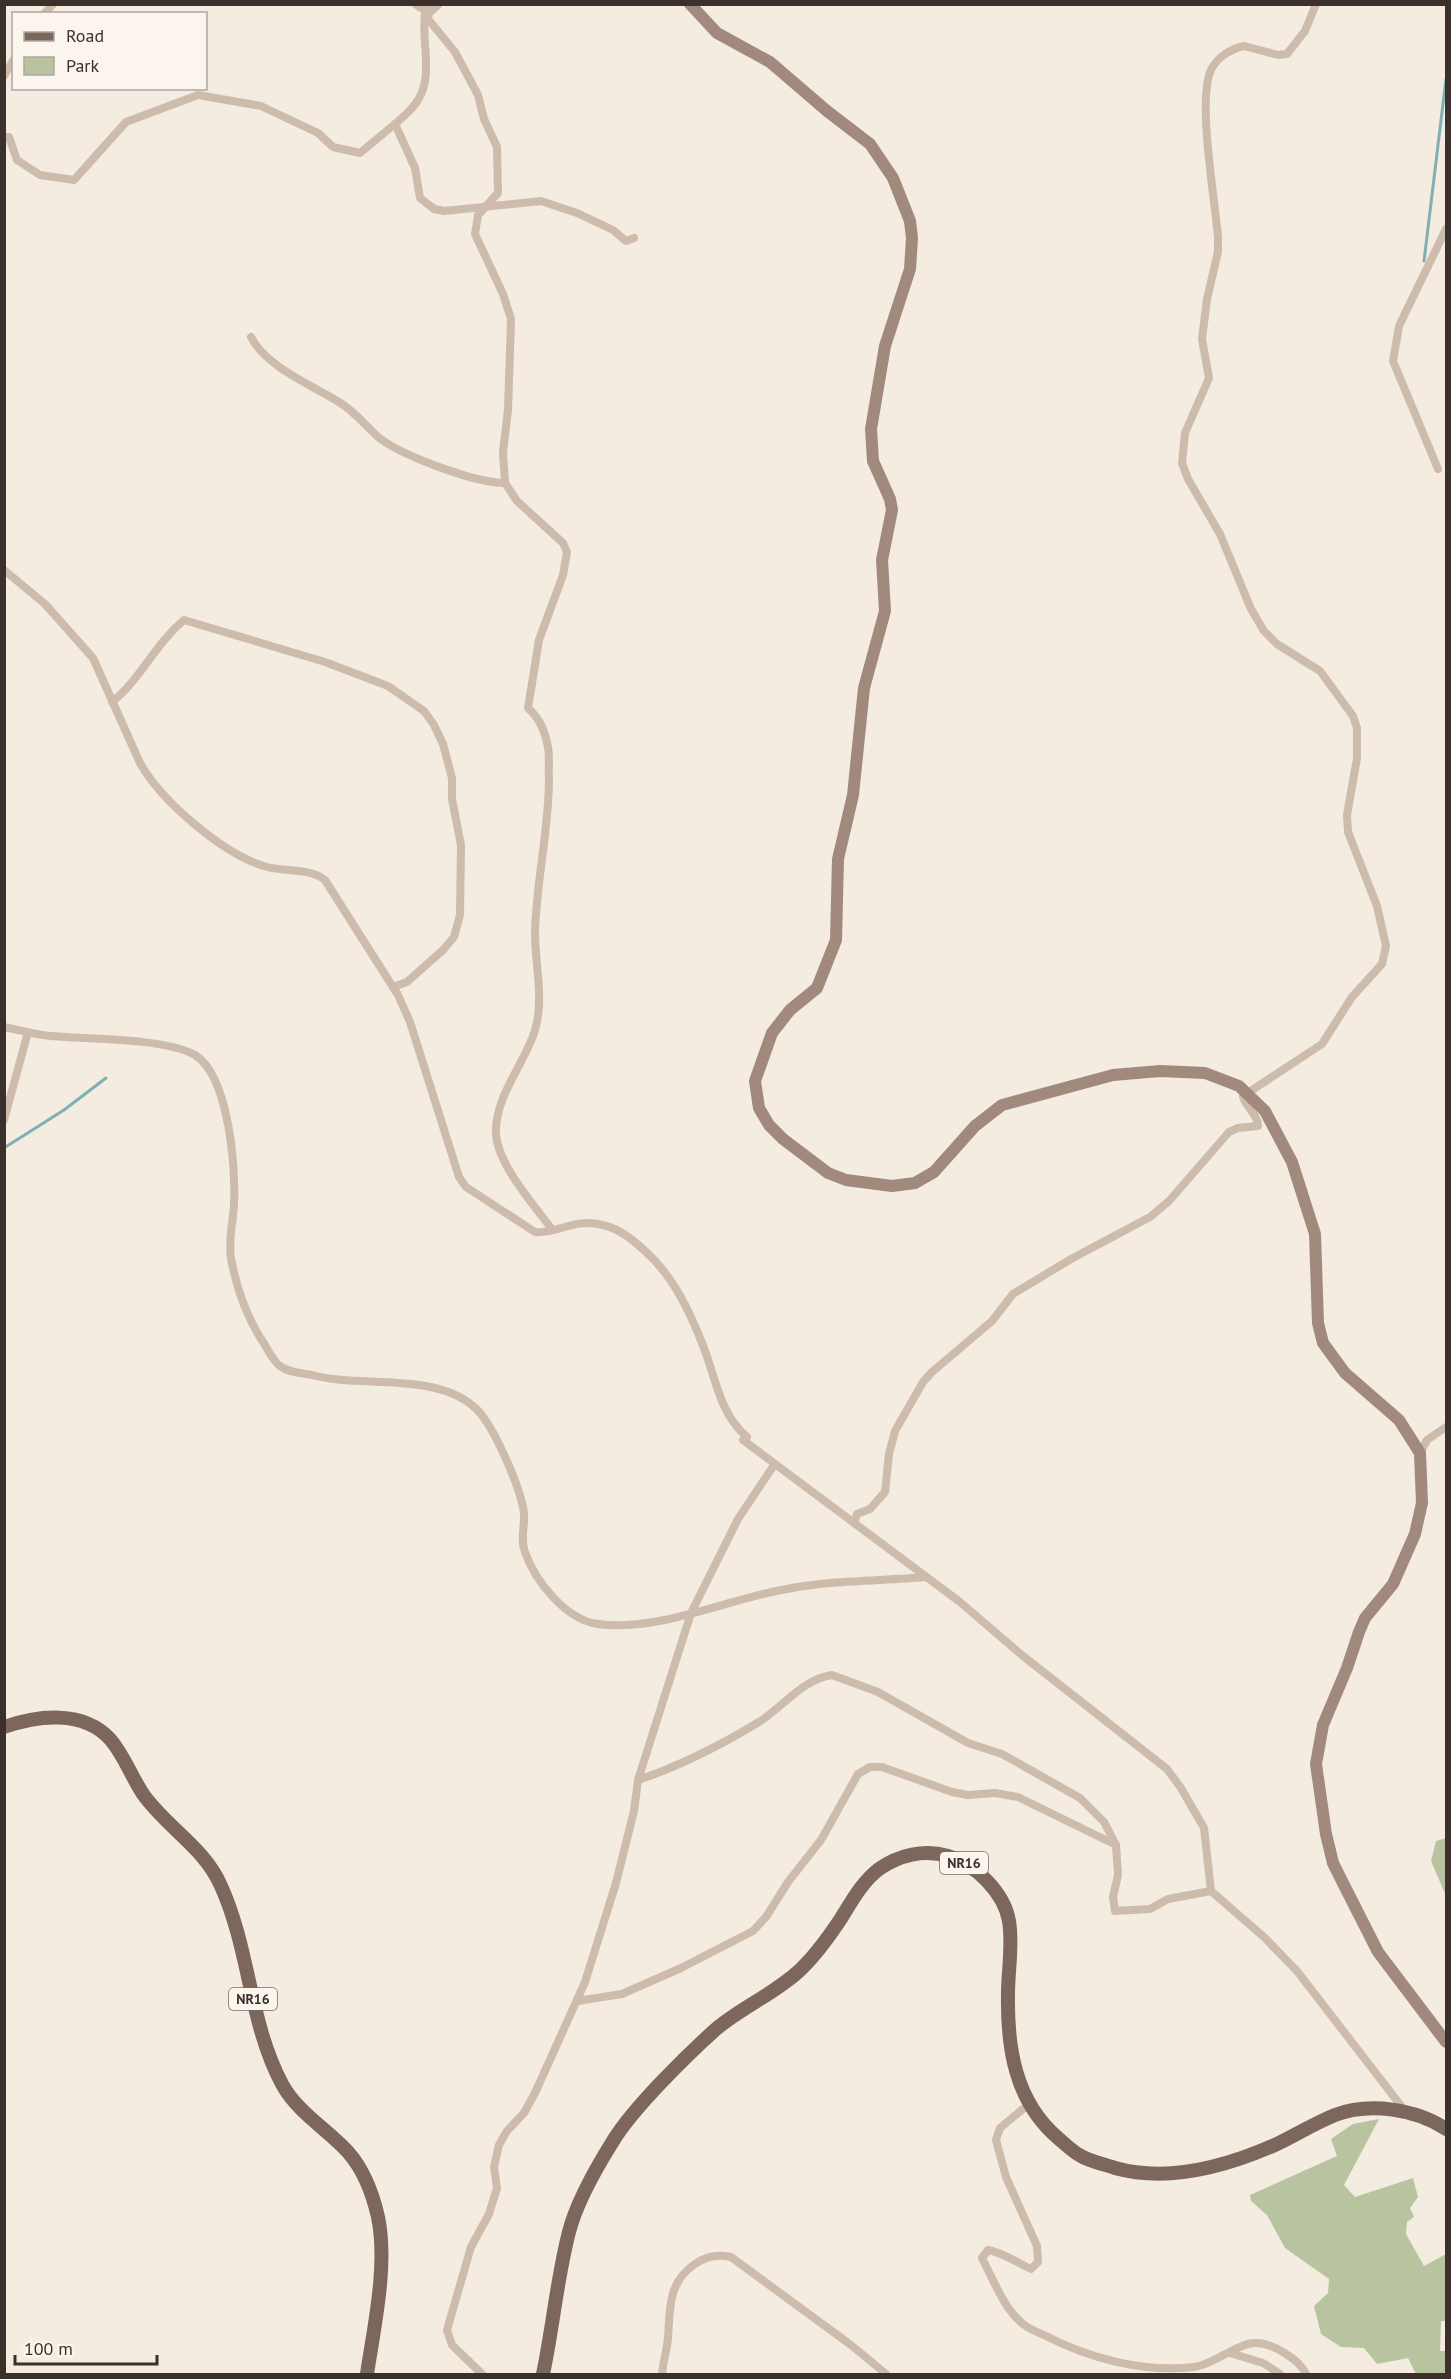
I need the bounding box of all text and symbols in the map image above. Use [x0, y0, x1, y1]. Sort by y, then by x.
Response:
legend [12, 12, 207, 90]
text: Road [66, 24, 104, 47]
text: Park [66, 54, 99, 77]
road number: NR16 [940, 1852, 988, 1874]
road number: NR16 [229, 1988, 277, 2010]
scale bar [15, 2328, 158, 2366]
text: 100 m [24, 2337, 73, 2360]

